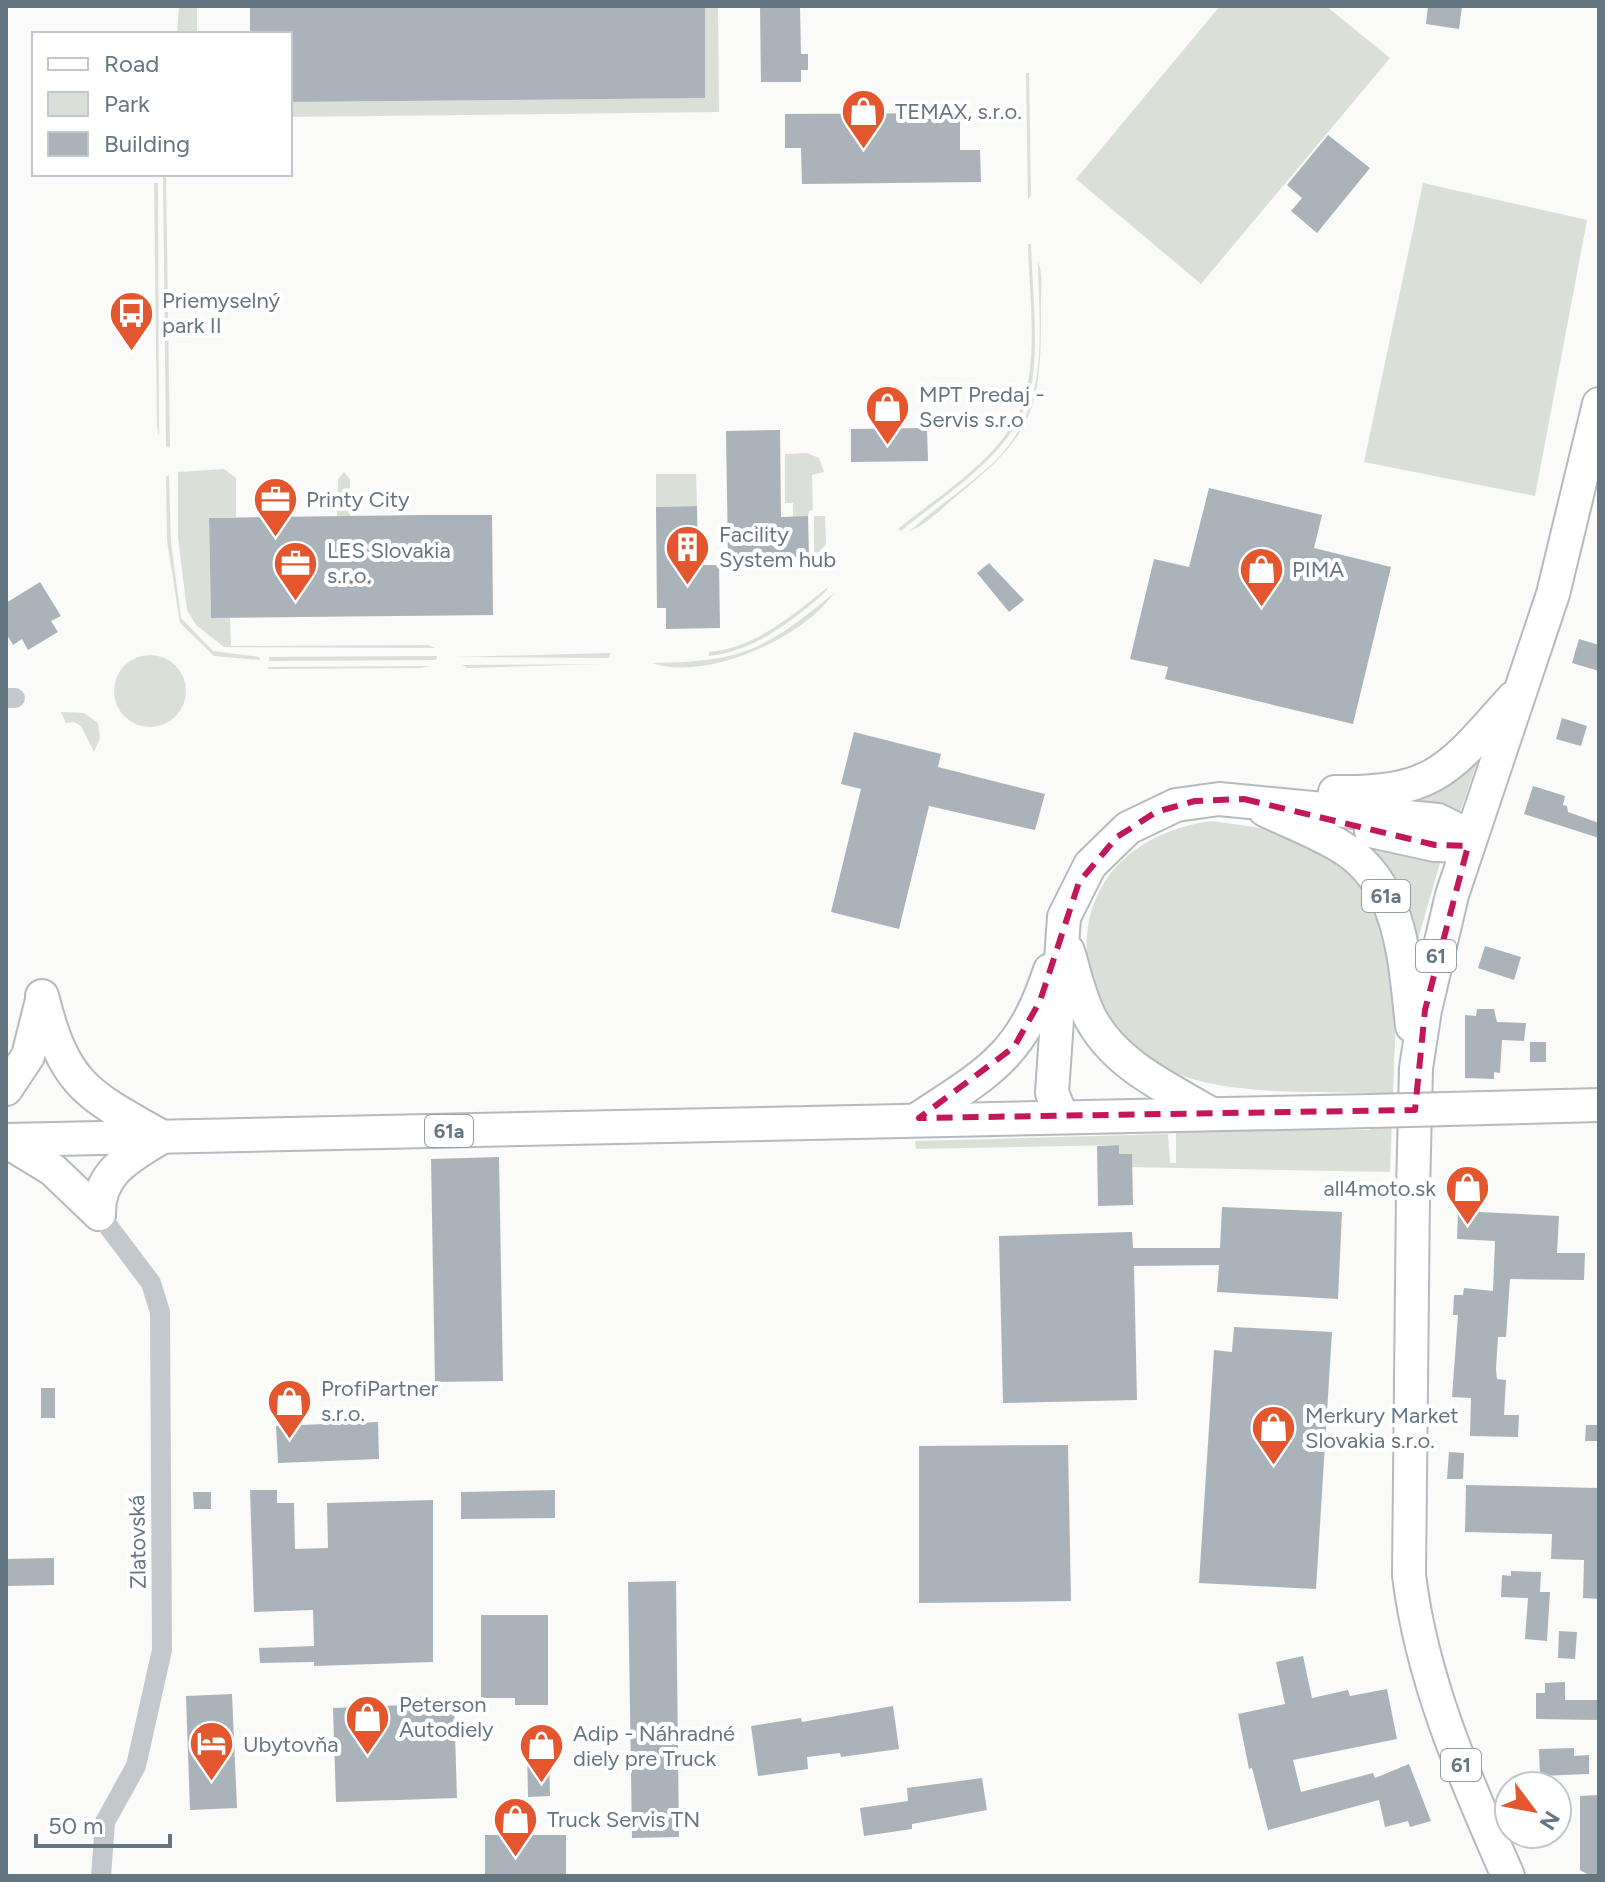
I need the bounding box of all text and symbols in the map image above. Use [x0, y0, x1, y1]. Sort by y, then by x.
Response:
legend [32, 32, 292, 176]
text: Road [104, 49, 159, 78]
shop icon: TEMAX, s.r.o. [840, 87, 888, 150]
text: Park [104, 89, 150, 118]
place label: TEMAX, s.r.o. [895, 98, 1022, 125]
text: Building [104, 129, 190, 158]
place label: Priemyselný park II [162, 287, 281, 339]
bus stop icon: Priemyselný park II [107, 289, 155, 352]
place label: MPT Predaj - Servis s.r.o [919, 381, 1045, 433]
shop icon: MPT Predaj - Servis s.r.o [864, 383, 912, 446]
office icon: Printy City [251, 475, 299, 538]
place label: Printy City [306, 486, 410, 513]
place label: Facility System hub [719, 521, 836, 573]
building icon: Facility System hub [664, 523, 712, 586]
place label: LES Slovakia s.r.o. [327, 537, 451, 589]
office icon: LES Slovakia s.r.o. [272, 539, 320, 602]
shop icon: PIMA [1237, 545, 1285, 608]
place label: PIMA [1292, 556, 1344, 583]
road number: 61a [1362, 880, 1410, 912]
road number: 61 [1416, 940, 1456, 972]
road number: 61a [425, 1115, 473, 1147]
shop icon: all4moto.sk [1443, 1164, 1491, 1227]
place label: all4moto.sk [1323, 1175, 1436, 1202]
place label: ProfiPartner s.r.o. [321, 1375, 439, 1427]
shop icon: ProfiPartner s.r.o. [266, 1377, 314, 1440]
place label: Merkury Market Slovakia s.r.o. [1305, 1402, 1458, 1454]
shop icon: Merkury Market Slovakia s.r.o. [1250, 1404, 1298, 1467]
street label: Zlatovská [123, 1495, 152, 1589]
place label: Peterson Autodiely [399, 1691, 494, 1743]
shop icon: Peterson Autodiely [344, 1693, 392, 1756]
hotel icon: Ubytovňa [188, 1720, 236, 1783]
place label: Adip - Náhradné diely pre Truck [573, 1720, 735, 1772]
shop icon: Adip - Náhradné diely pre Truck [518, 1722, 566, 1785]
place label: Ubytovňa [243, 1731, 338, 1758]
road number: 61 [1441, 1749, 1481, 1781]
north arrow [1493, 1770, 1573, 1850]
shop icon: Truck Servis TN [492, 1795, 540, 1858]
scale bar [36, 1798, 170, 1848]
place label: Truck Servis TN [547, 1806, 700, 1833]
text: N [1534, 1806, 1565, 1835]
text: 50 m [48, 1811, 104, 1840]

